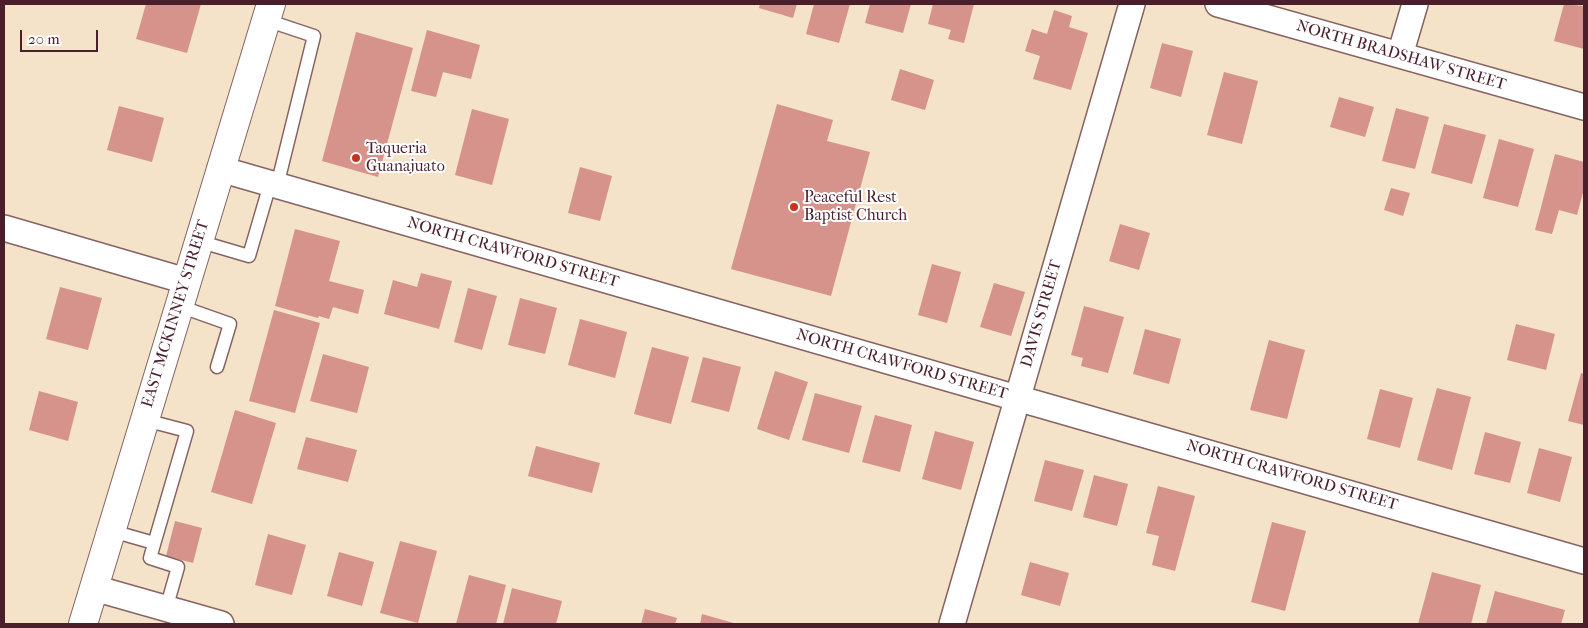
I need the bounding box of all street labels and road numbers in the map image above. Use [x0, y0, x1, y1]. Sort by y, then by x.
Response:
street label: NORTH BRADSHAW STREET [1294, 17, 1508, 95]
street label: NORTH CRAWFORD STREET [405, 214, 621, 292]
street label: EAST MCKINNEY STREET [138, 218, 214, 410]
street label: DAVIS STREET [1018, 258, 1066, 370]
street label: NORTH CRAWFORD STREET [794, 326, 1010, 404]
street label: NORTH CRAWFORD STREET [1184, 437, 1400, 515]

